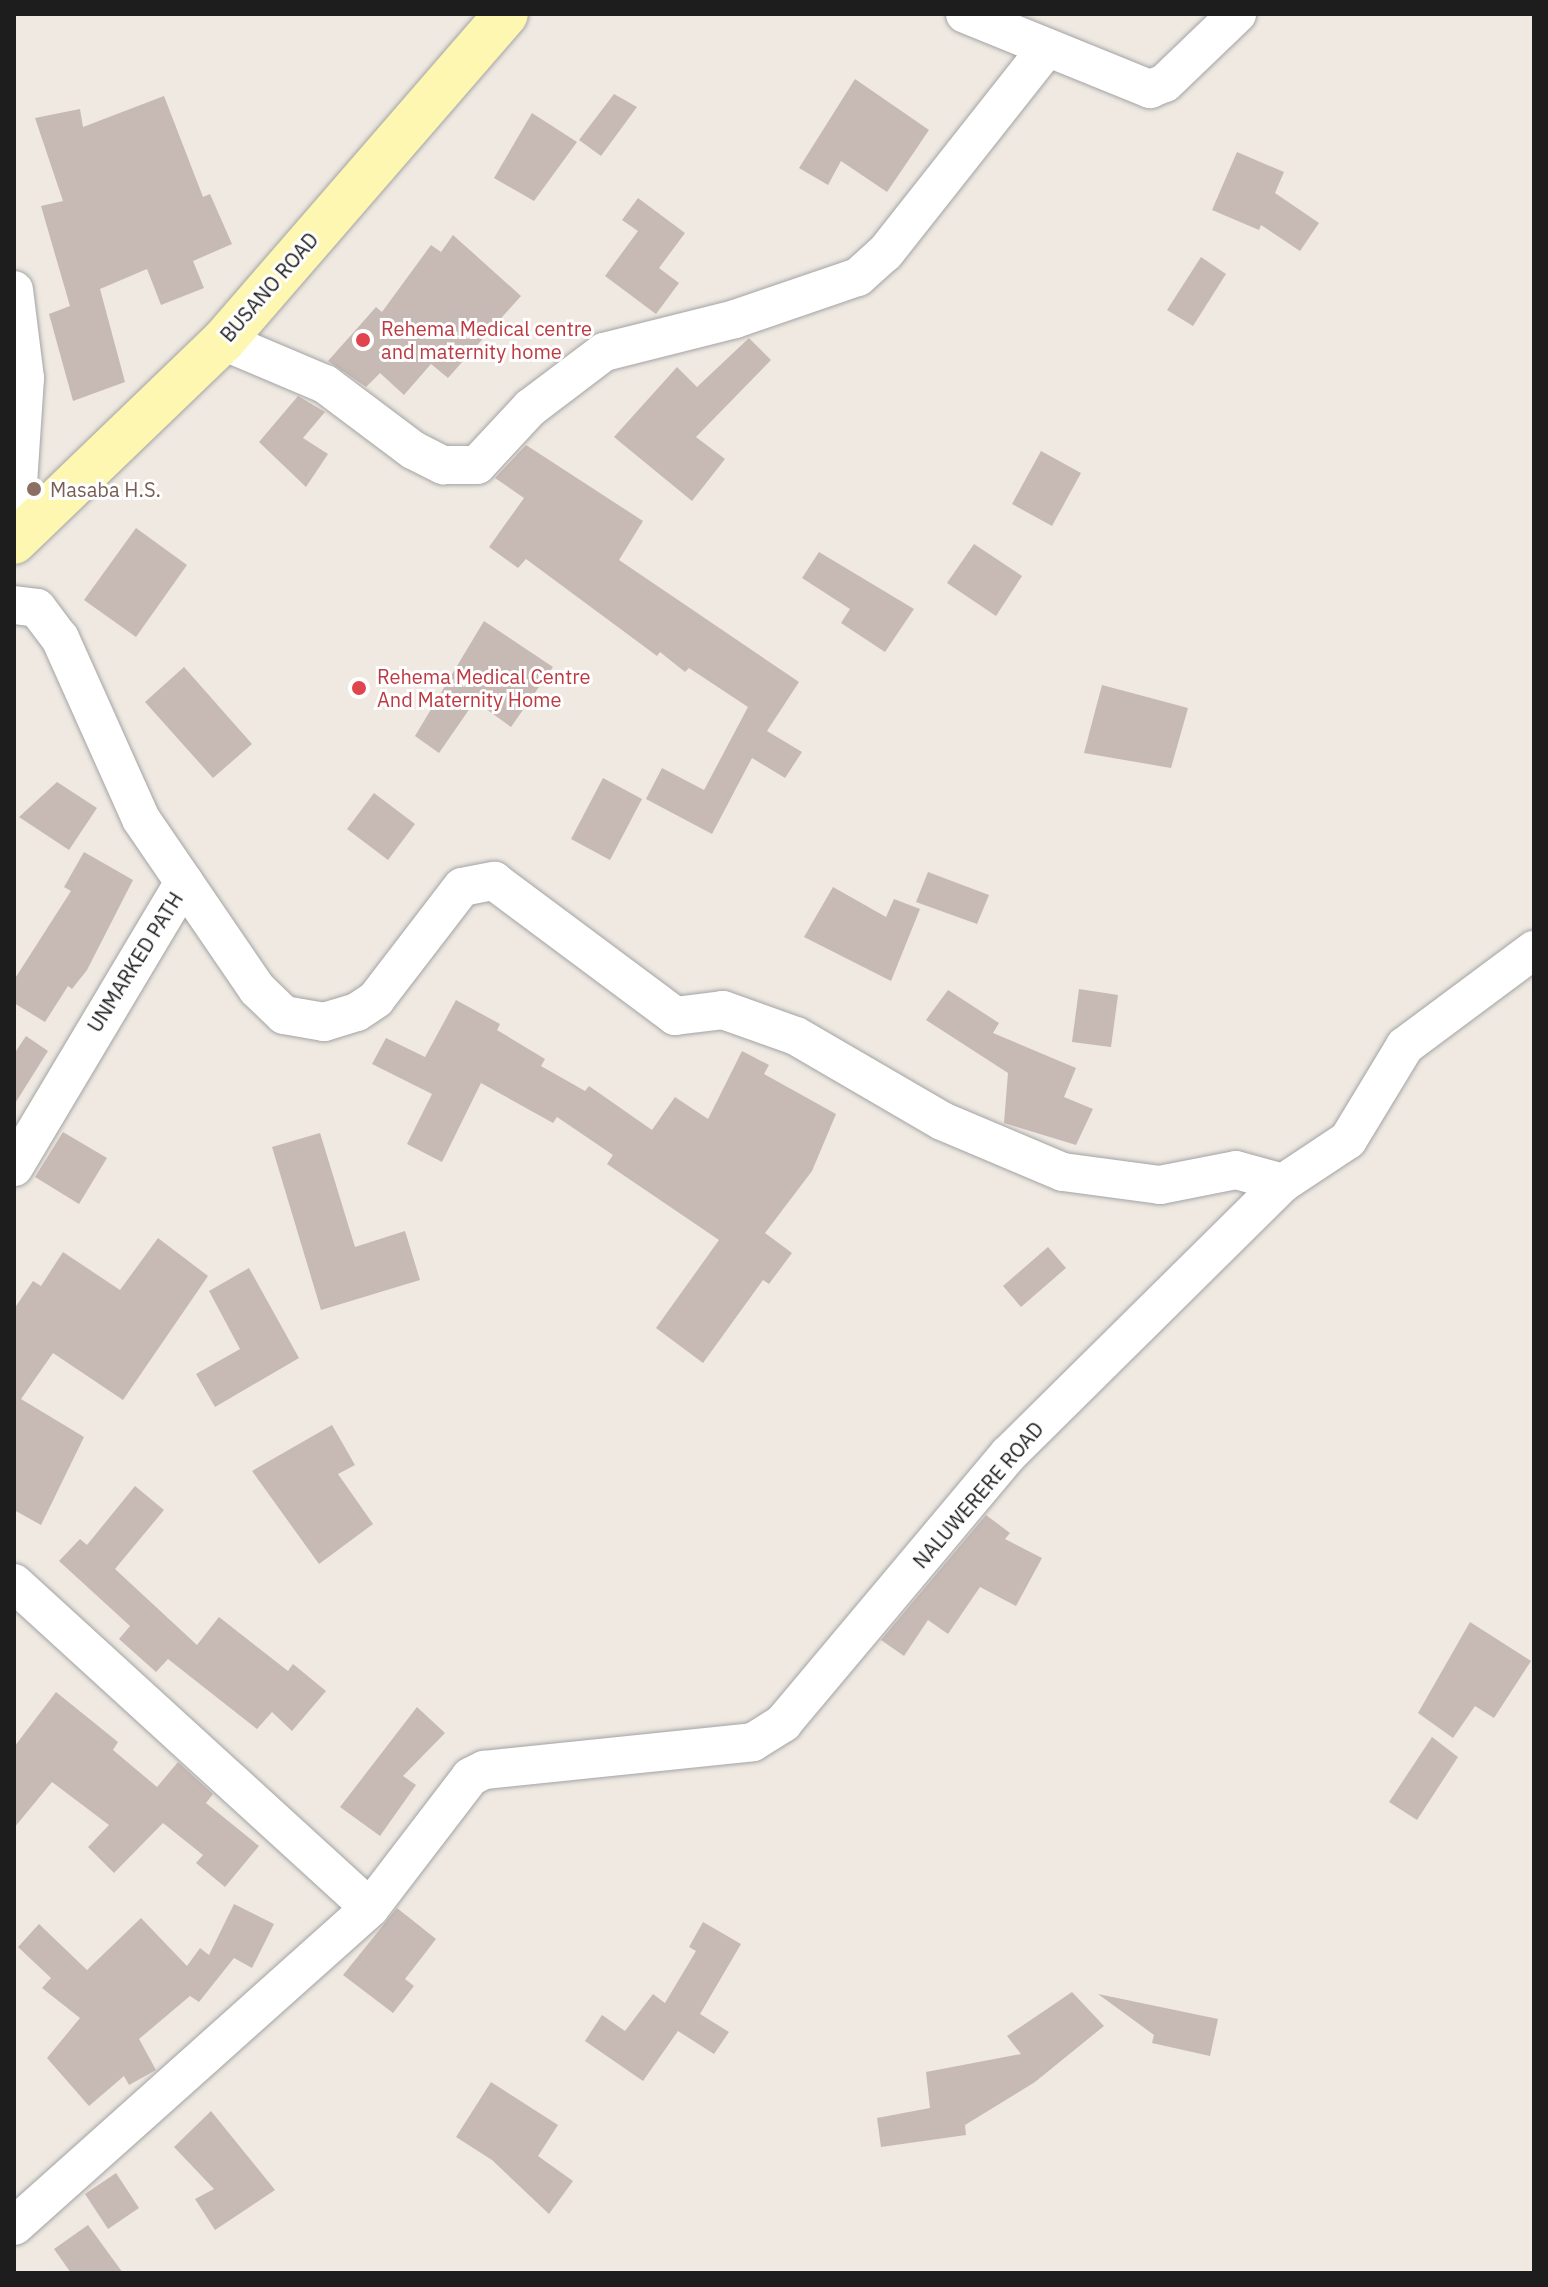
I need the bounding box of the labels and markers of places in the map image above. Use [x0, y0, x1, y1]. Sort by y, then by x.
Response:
place label: Rehema Medical centre and maternity home [381, 316, 592, 363]
marker: Rehema Medical centre and maternity home [352, 329, 374, 351]
place label: Masaba H.S. [50, 477, 161, 501]
marker: Masaba H.S. [25, 480, 43, 498]
place label: Rehema Medical Centre And Maternity Home [377, 664, 590, 711]
marker: Rehema Medical Centre And Maternity Home [348, 677, 370, 699]

